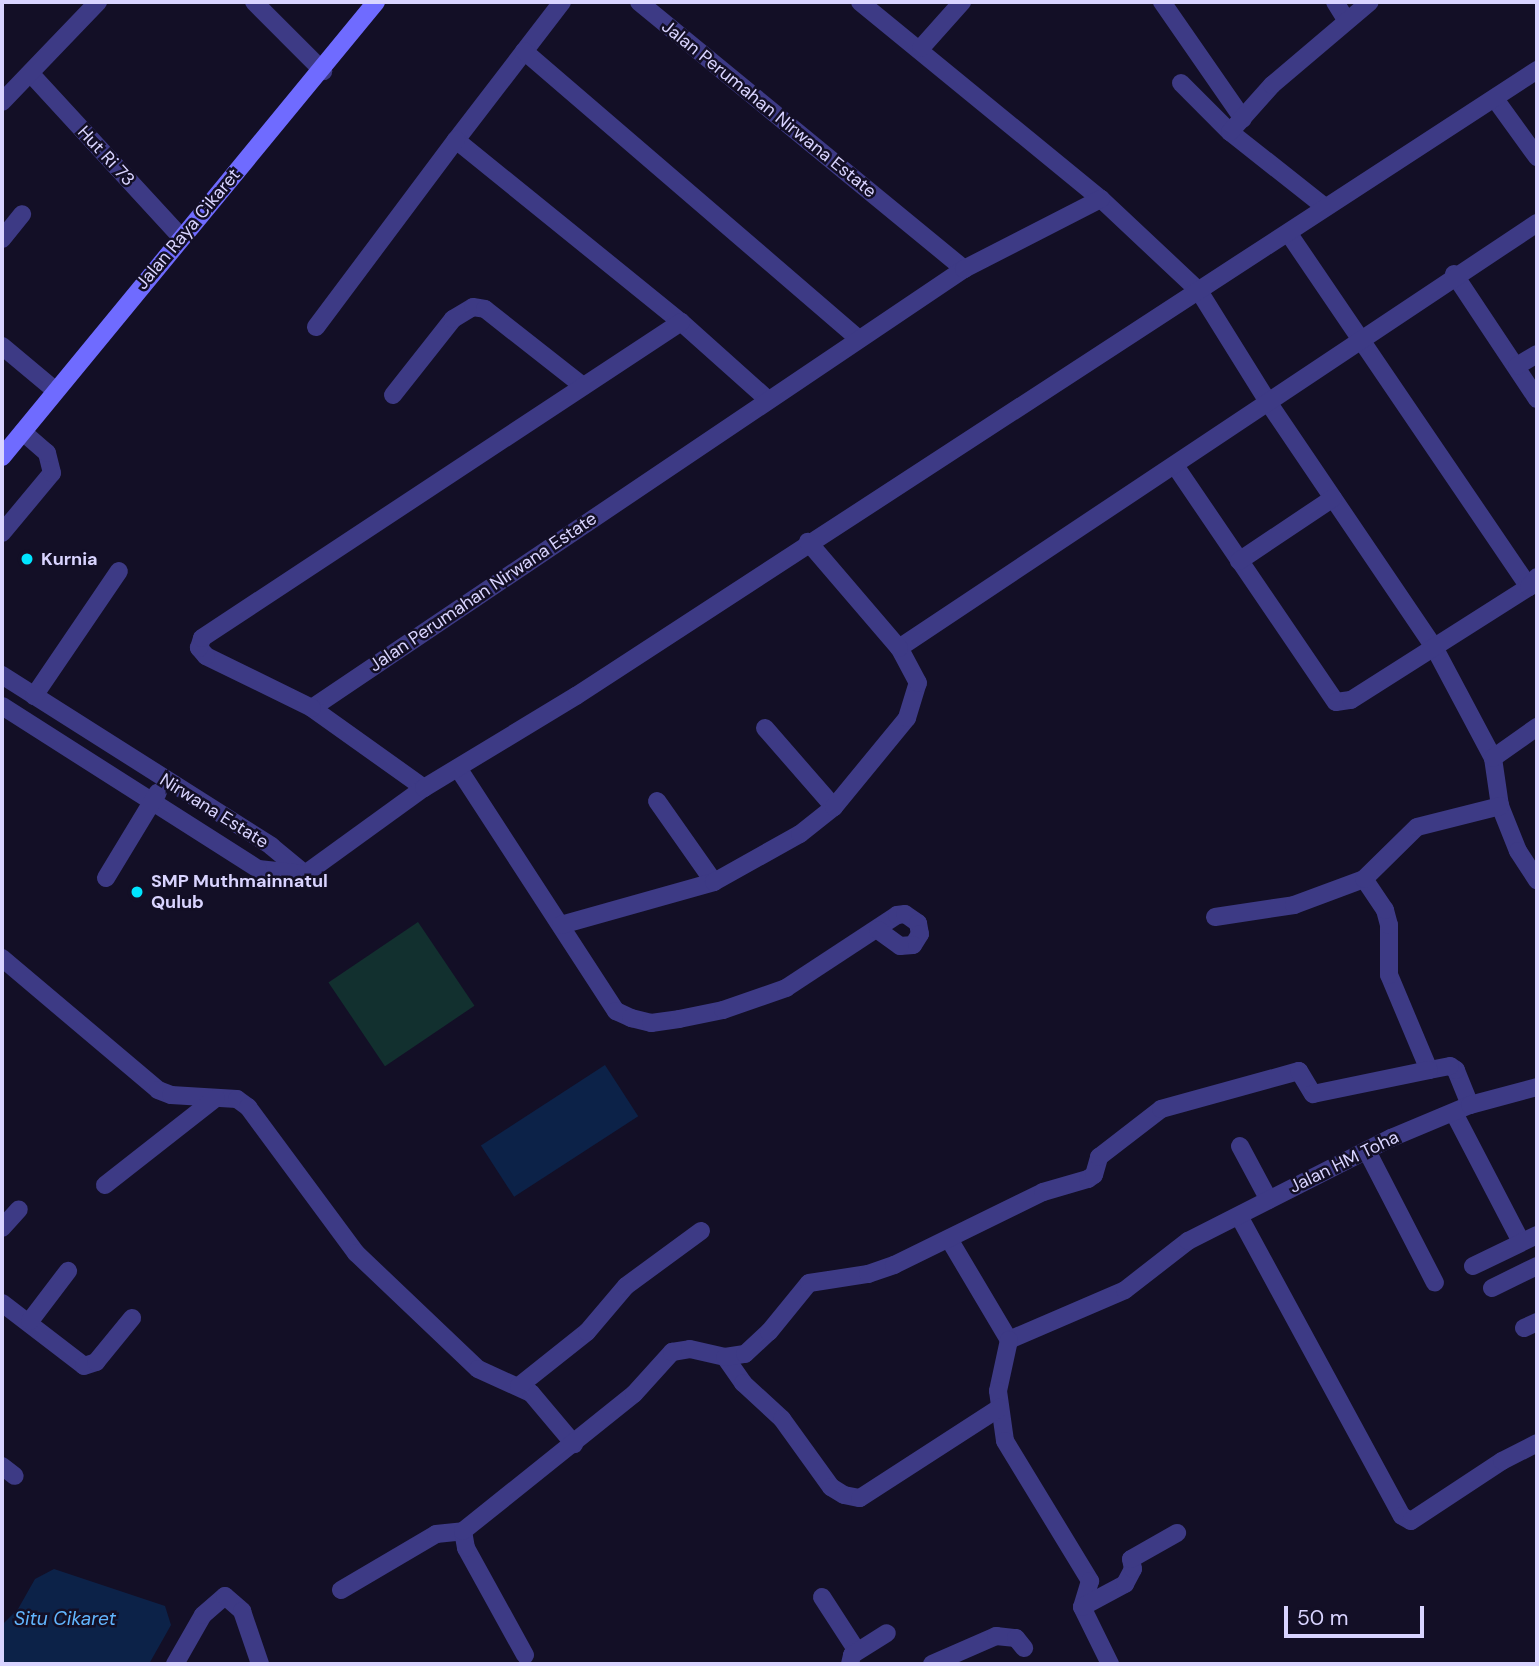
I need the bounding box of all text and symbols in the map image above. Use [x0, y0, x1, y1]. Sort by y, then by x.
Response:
street label: Jalan Perumahan Nirwana Estate [657, 16, 881, 202]
street label: Hut Ri 73 [73, 122, 139, 190]
street label: Jalan Raya Cikaret [131, 164, 245, 294]
street label: Jalan Perumahan Nirwana Estate [365, 508, 601, 676]
place label: Kurnia [41, 548, 98, 570]
marker: Kurnia [19, 551, 35, 567]
street label: Nirwana Estate [156, 769, 272, 853]
place label: SMP Muthmainnatul Qulub [151, 871, 328, 914]
marker: SMP Muthmainnatul Qulub [129, 884, 145, 900]
street label: Jalan HM Toha [1286, 1126, 1402, 1198]
scale bar [1287, 1592, 1427, 1636]
text: 50 m [1297, 1604, 1348, 1632]
water label: Situ Cikaret [14, 1608, 116, 1630]

